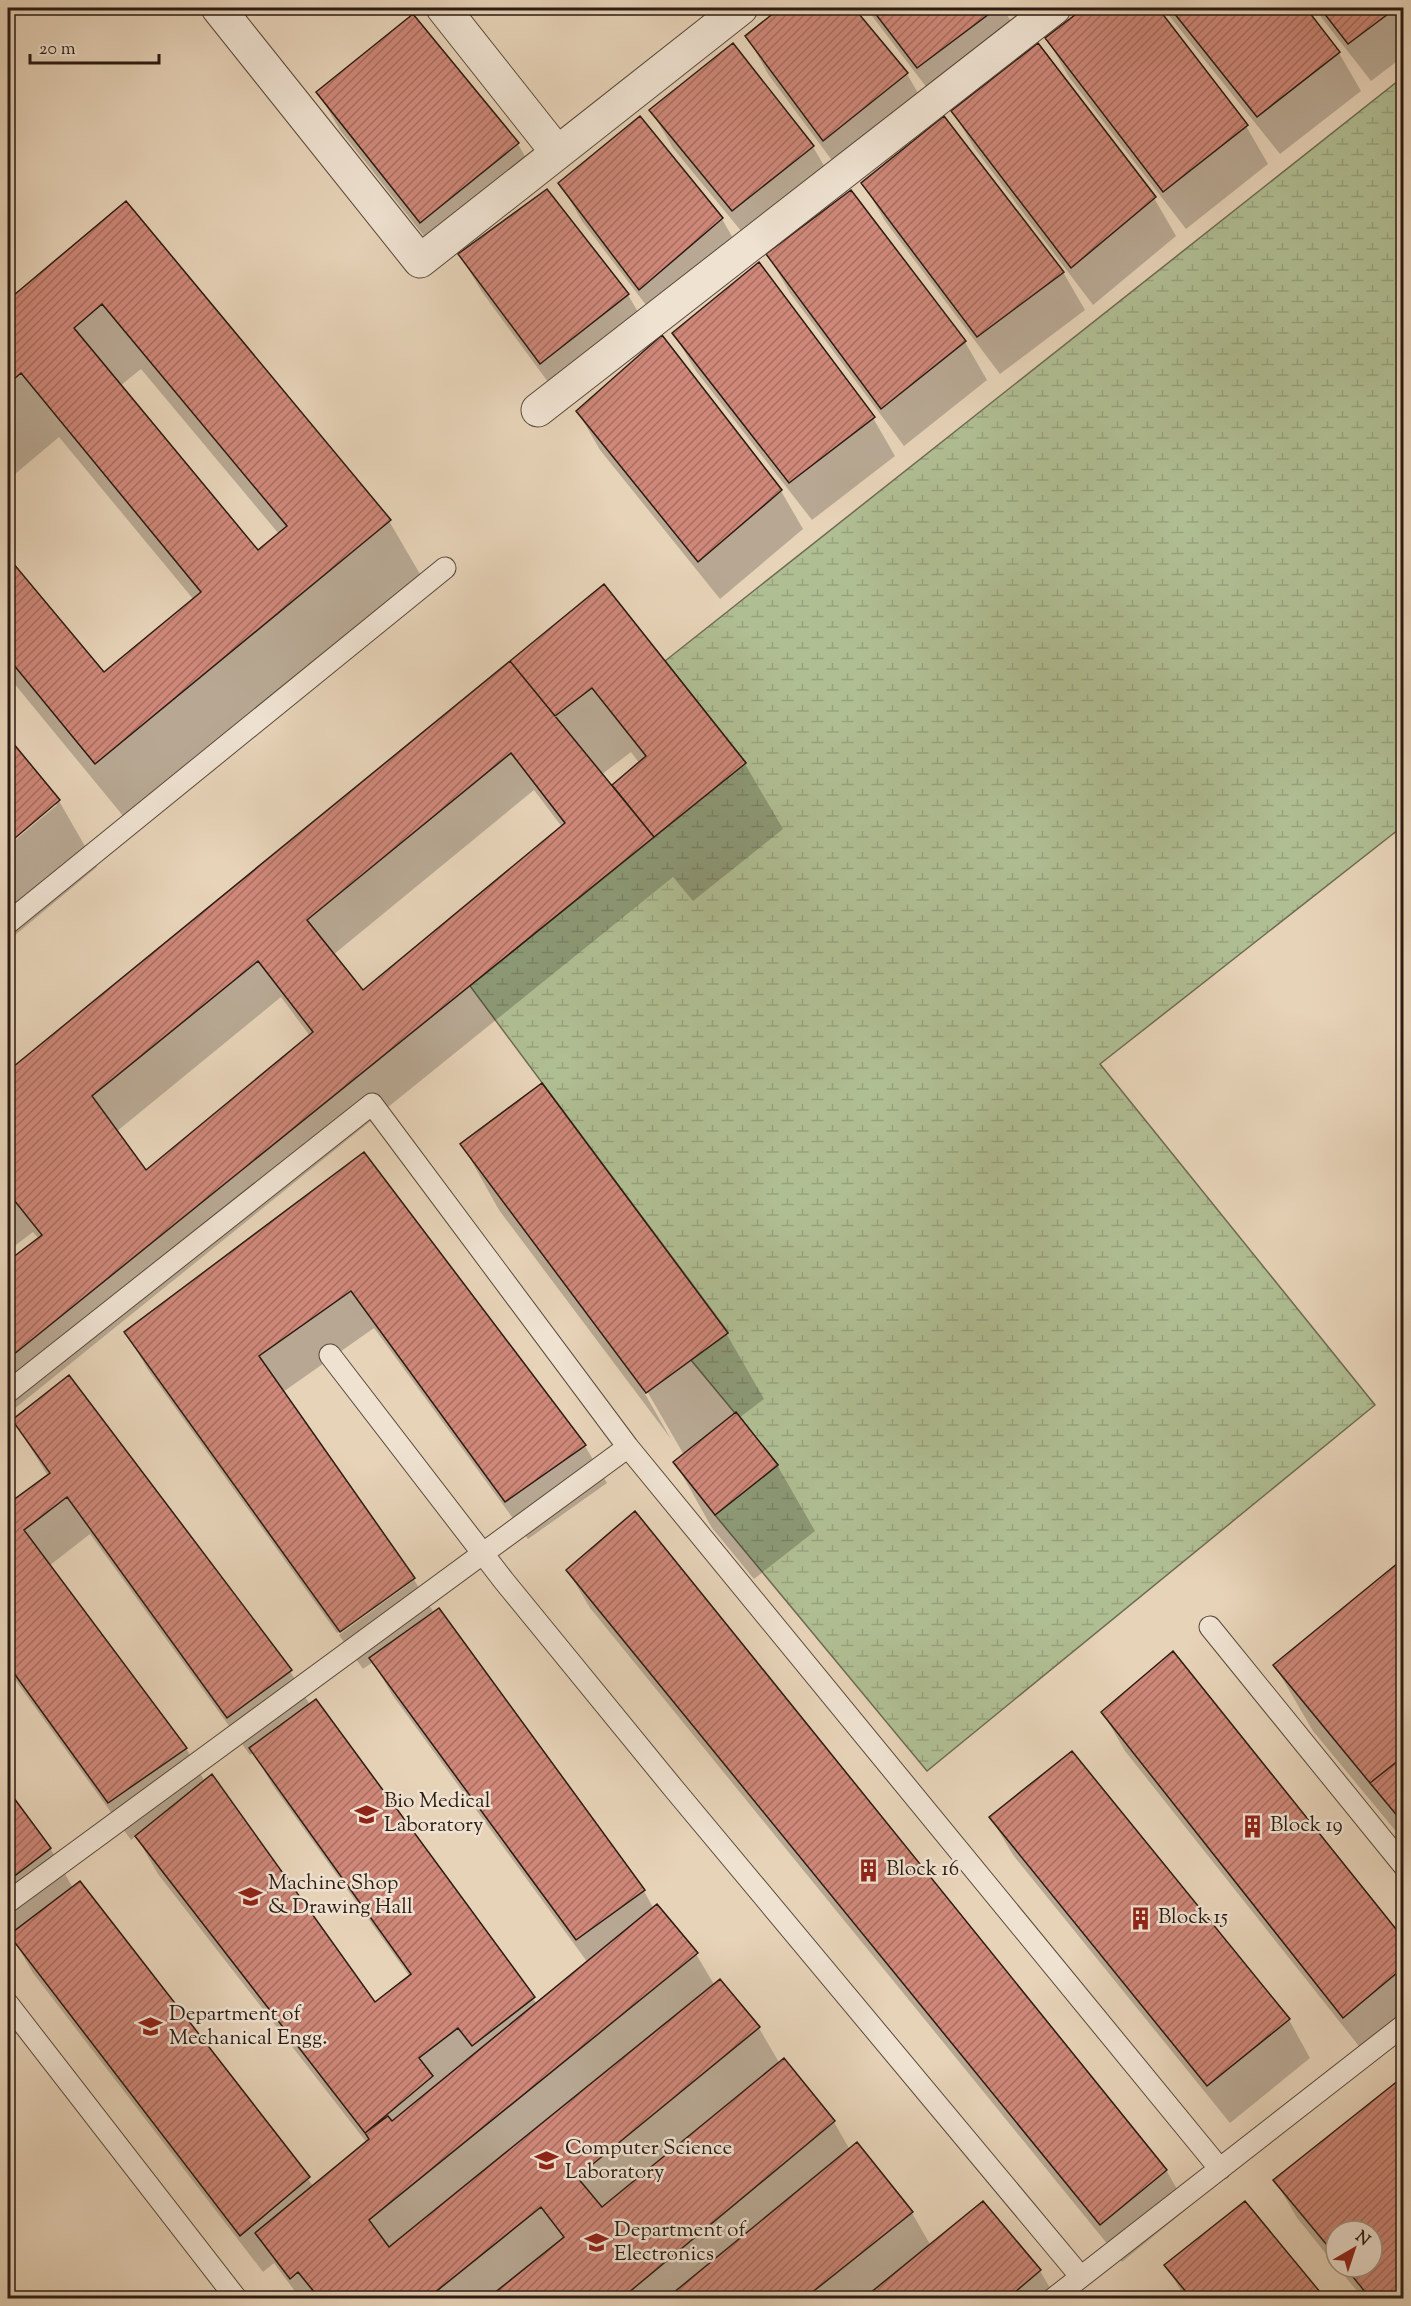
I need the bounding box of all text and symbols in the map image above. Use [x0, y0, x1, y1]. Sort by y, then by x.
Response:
scale bar [30, 27, 159, 65]
text: 20 m [39, 37, 76, 63]
place label: Bio Medical Laboratory [384, 1787, 491, 1841]
school or university icon: Bio Medical Laboratory [353, 1801, 379, 1827]
place label: Block 19 [1270, 1811, 1343, 1841]
building icon: Block 19 [1239, 1813, 1265, 1839]
place label: Block 16 [886, 1855, 959, 1885]
building icon: Block 16 [855, 1857, 881, 1883]
place label: Machine Shop & Drawing Hall [268, 1869, 413, 1923]
school or university icon: Machine Shop & Drawing Hall [237, 1883, 263, 1909]
place label: Block 15 [1158, 1903, 1228, 1933]
building icon: Block 15 [1127, 1905, 1153, 1931]
place label: Department of Mechanical Engg. [169, 2000, 328, 2054]
school or university icon: Department of Mechanical Engg. [138, 2014, 164, 2040]
place label: Computer Science Laboratory [565, 2134, 732, 2188]
school or university icon: Computer Science Laboratory [534, 2148, 560, 2174]
place label: Department of Electronics [614, 2216, 748, 2270]
north arrow [1324, 2219, 1384, 2279]
text: N [1350, 2226, 1374, 2252]
school or university icon: Department of Electronics [583, 2230, 609, 2256]

